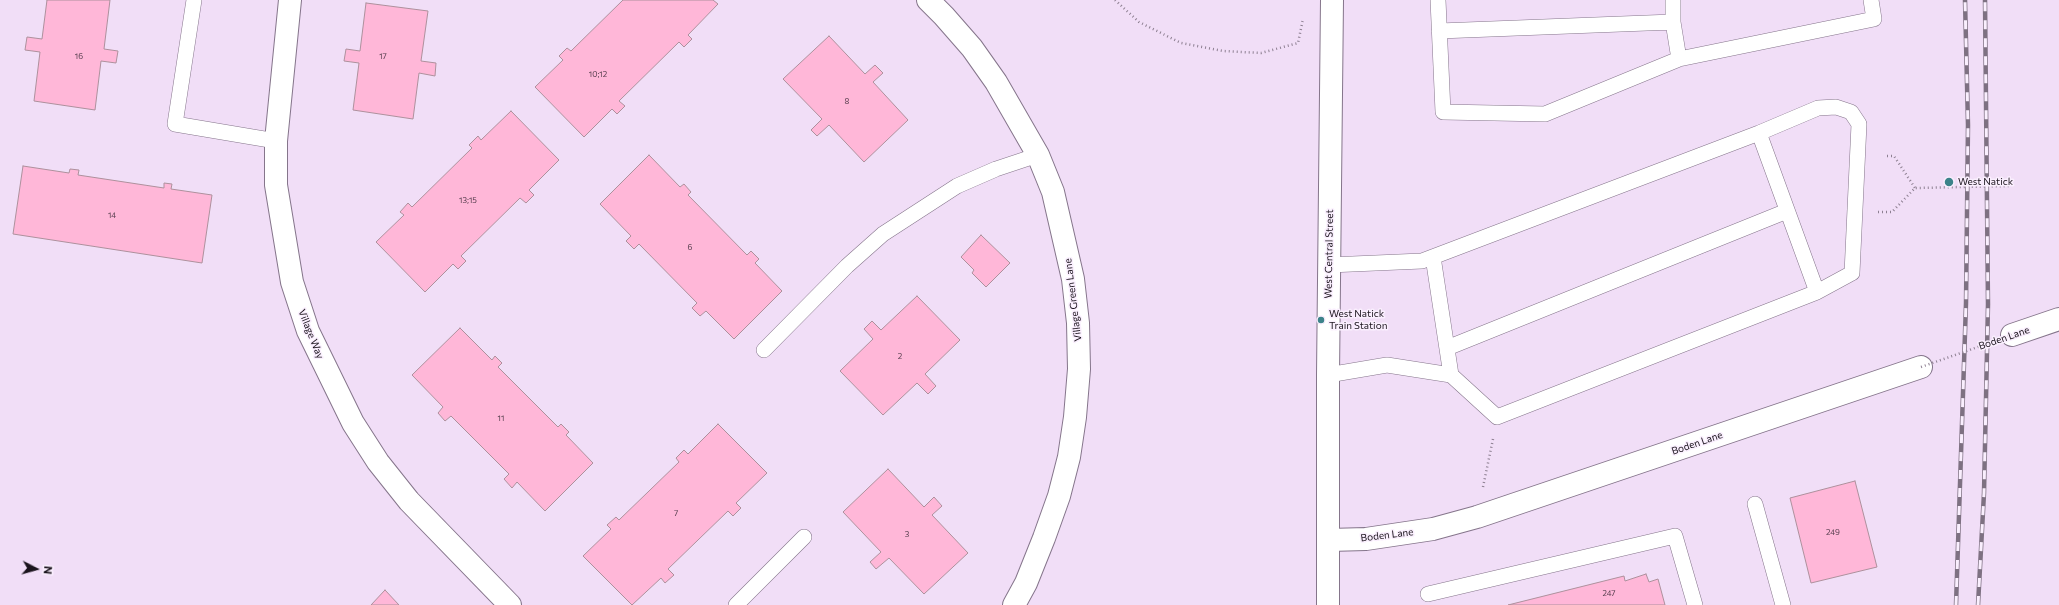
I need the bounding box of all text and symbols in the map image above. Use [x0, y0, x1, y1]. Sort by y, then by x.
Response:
house number: 16 [75, 51, 83, 61]
house number: 17 [379, 51, 387, 61]
house number: 10;12 [589, 69, 607, 79]
house number: 8 [845, 96, 849, 106]
marker: West Natick [1943, 176, 1955, 188]
place label: West Natick [1958, 176, 2013, 188]
house number: 13;15 [459, 195, 477, 205]
street label: West Central Street [1322, 209, 1336, 299]
house number: 14 [108, 210, 116, 220]
house number: 6 [688, 242, 692, 252]
street label: Village Green Lane [1062, 258, 1084, 342]
street label: Village Way [296, 308, 326, 360]
place label: West Natick Train Station [1329, 308, 1387, 332]
marker: West Natick Train Station [1316, 315, 1326, 325]
street label: Boden Lane [1977, 324, 2031, 352]
house number: 2 [898, 351, 902, 361]
house number: 11 [498, 413, 504, 423]
street label: Boden Lane [1670, 429, 1724, 457]
house number: 7 [674, 508, 678, 518]
street label: Boden Lane [1360, 526, 1414, 544]
house number: 249 [1826, 527, 1840, 537]
house number: 3 [905, 529, 909, 539]
north arrow [16, 549, 56, 589]
text: N [42, 566, 55, 575]
house number: 247 [1602, 588, 1616, 598]

